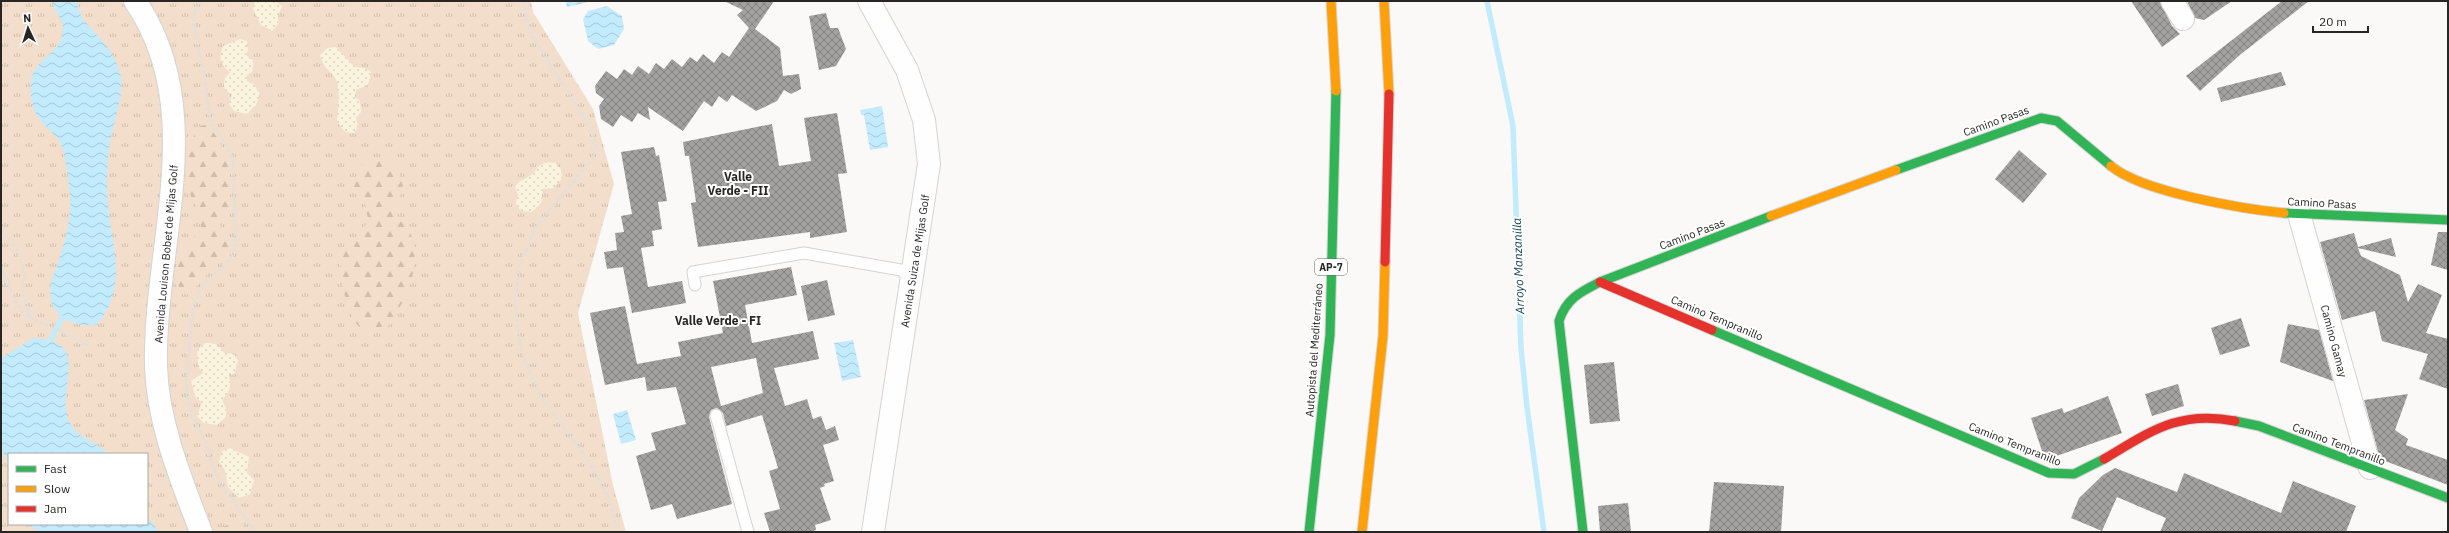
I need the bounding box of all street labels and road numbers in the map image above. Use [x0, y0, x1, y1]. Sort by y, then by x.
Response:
street label: Camino Pasas [1961, 103, 2031, 139]
street label: Avenida Louison Bobet de Mijas Golf [151, 164, 181, 344]
street label: Avenida Suiza de Mijas Golf [898, 193, 933, 329]
street label: Camino Pasas [2287, 194, 2357, 212]
street label: Camino Pasas [1657, 215, 1727, 253]
road number: AP-7 [1315, 259, 1347, 275]
street label: Autopista del Mediterráneo [1302, 283, 1326, 417]
street label: Camino Tempranillo [1669, 292, 1765, 344]
street label: Camino Gamay [2318, 303, 2351, 379]
street label: Camino Tempranillo [1967, 419, 2063, 469]
street label: Camino Tempranillo [2290, 420, 2388, 468]

